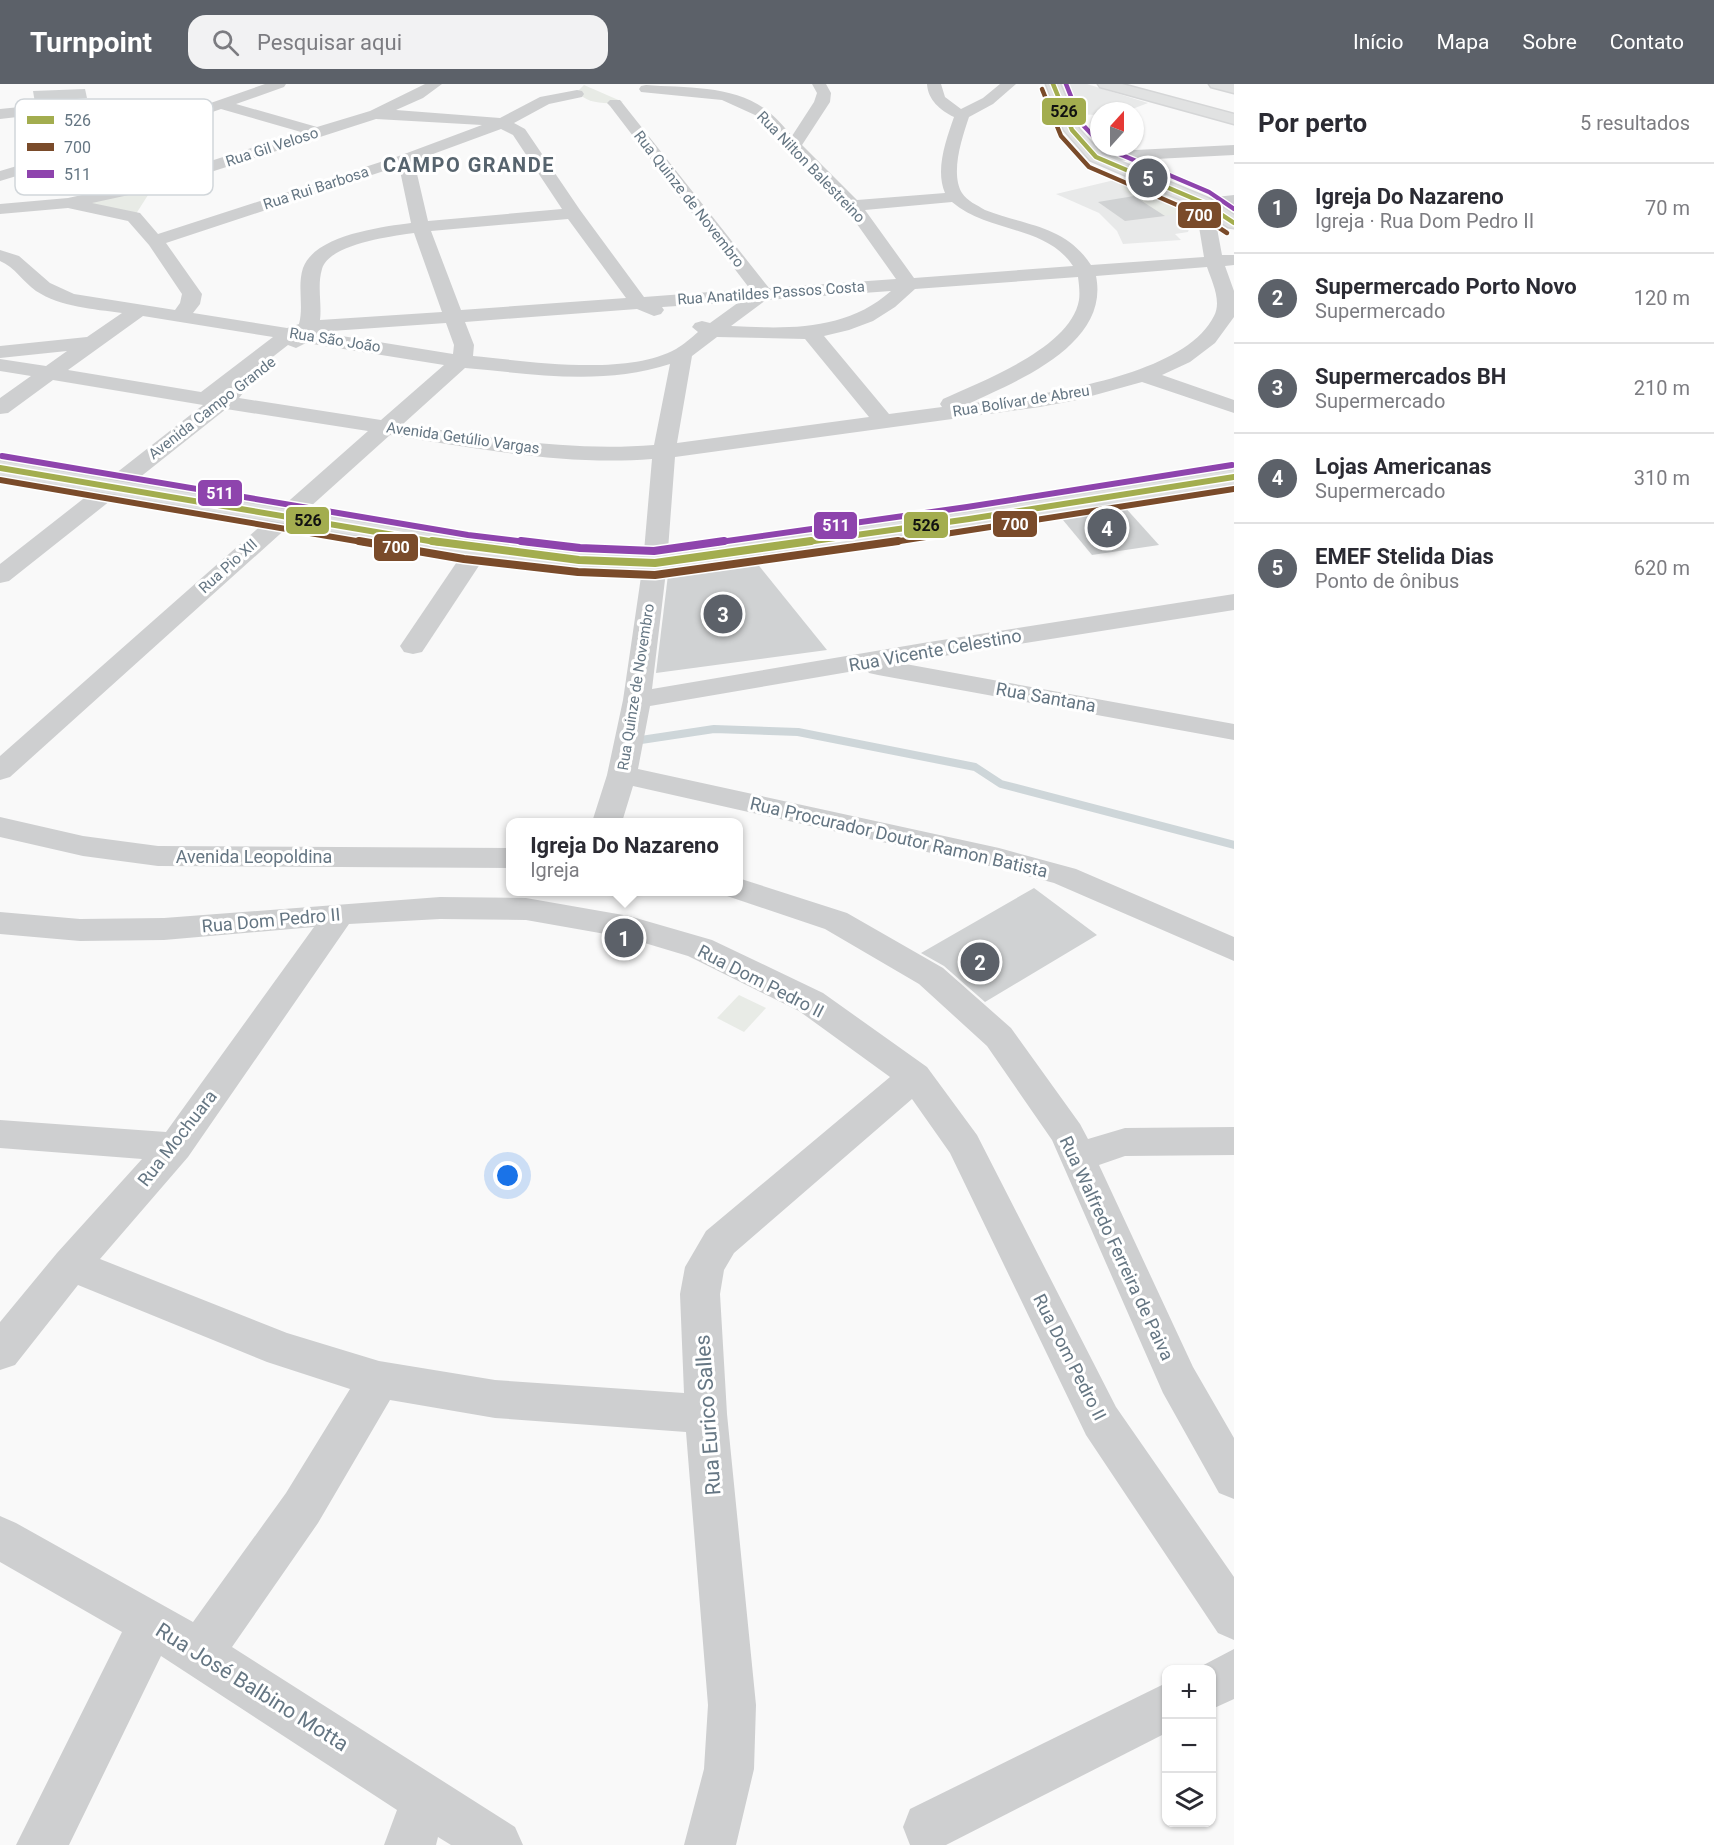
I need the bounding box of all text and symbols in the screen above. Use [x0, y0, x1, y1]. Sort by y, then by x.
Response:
search box [188, 15, 608, 69]
text: Turnpoint [30, 26, 152, 59]
icon: search [209, 26, 242, 59]
text: Pesquisar aqui [257, 30, 402, 55]
text: Início [1353, 30, 1404, 54]
text: Mapa [1437, 30, 1490, 54]
text: Sobre [1523, 30, 1577, 54]
text: Contato [1610, 30, 1684, 54]
line badge: 526 [1041, 97, 1087, 126]
legend [15, 99, 213, 195]
text: 526 [1050, 102, 1078, 121]
north arrow [1090, 102, 1144, 156]
street label: Rua Nilton Balestreino [753, 108, 869, 226]
text: Por perto [1258, 108, 1367, 138]
text: 526 [64, 111, 91, 130]
text: 5 resultados [1580, 111, 1690, 135]
street label: Rua Gil Veloso [223, 124, 321, 170]
street label: Rua Quinze de Novembro [630, 127, 748, 271]
text: 700 [64, 138, 91, 157]
district label: CAMPO GRANDE [383, 153, 555, 177]
pin: 5 [1128, 156, 1168, 200]
street label: Rua Rui Barbosa [261, 162, 371, 214]
text: 511 [64, 165, 91, 184]
text: Igreja Do Nazareno [1315, 184, 1504, 209]
text: 1 [1272, 196, 1283, 220]
text: 70 m [1645, 196, 1690, 220]
line badge: 700 [1177, 201, 1222, 229]
text: 700 [1185, 206, 1213, 225]
text: Igreja · Rua Dom Pedro II [1315, 209, 1534, 233]
text: Supermercado Porto Novo [1315, 274, 1577, 299]
street label: Rua Anatildes Passos Costa [677, 277, 865, 309]
text: 2 [1272, 286, 1283, 310]
text: 120 m [1634, 286, 1690, 310]
text: Supermercado [1315, 299, 1445, 323]
street label: Rua São João [288, 324, 382, 356]
street label: Avenida Campo Grande [145, 353, 279, 463]
text: Supermercados BH [1315, 364, 1506, 389]
text: 3 [1272, 376, 1283, 400]
text: 210 m [1634, 376, 1690, 400]
street label: Rua Bolívar de Abreu [951, 381, 1091, 421]
text: Supermercado [1315, 389, 1445, 413]
street label: Avenida Getúlio Vargas [385, 418, 541, 458]
text: Lojas Americanas [1315, 454, 1491, 479]
text: 4 [1272, 466, 1283, 490]
text: 310 m [1634, 466, 1690, 490]
line badge: 511 [197, 479, 243, 507]
text: Supermercado [1315, 479, 1445, 503]
text: 511 [206, 484, 234, 503]
line badge: 526 [285, 506, 330, 535]
pin: 4 [1088, 506, 1126, 550]
line badge: 700 [992, 510, 1038, 538]
text: 526 [294, 511, 322, 530]
line badge: 511 [813, 511, 858, 540]
line badge: 526 [903, 511, 949, 539]
text: 700 [1001, 515, 1029, 534]
text: 511 [822, 516, 850, 535]
text: 526 [912, 516, 940, 535]
line badge: 700 [373, 533, 419, 562]
street label: Rua Pio XII [195, 535, 261, 597]
text: 700 [382, 538, 410, 557]
text: EMEF Stelida Dias [1315, 544, 1494, 569]
text: 5 [1272, 556, 1283, 580]
text: 620 m [1634, 556, 1690, 580]
text: Ponto de ônibus [1315, 569, 1459, 593]
pin: 3 [704, 592, 742, 636]
street label: Rua Quinze de Novembro [614, 602, 658, 772]
street label: Rua Vicente Celestino [847, 624, 1023, 676]
street label: Rua Santana [994, 678, 1098, 716]
street label: Rua Procurador Doutor Ramon Batista [748, 792, 1050, 882]
popup [506, 818, 743, 896]
text: Igreja Do Nazareno [530, 833, 719, 858]
street label: Avenida Leopoldina [176, 846, 332, 867]
text: Igreja [530, 858, 580, 882]
street label: Rua Dom Pedro II [201, 903, 341, 937]
pin: 1 [604, 916, 644, 960]
street label: Rua Dom Pedro II [694, 940, 828, 1022]
pin: 2 [960, 940, 1000, 984]
street label: Rua Mochuara [133, 1086, 221, 1190]
street label: Rua Walfredo Ferreira de Paiva [1056, 1133, 1178, 1363]
your location [493, 1161, 522, 1190]
street label: Rua Dom Pedro II [1029, 1290, 1111, 1424]
street label: Rua Eurico Salles [690, 1334, 726, 1496]
street label: Rua José Balbino Motta [151, 1618, 353, 1756]
map controls [1162, 1665, 1216, 1827]
button: + [1162, 1665, 1216, 1719]
button: − [1162, 1719, 1216, 1773]
button: layers [1162, 1773, 1216, 1827]

